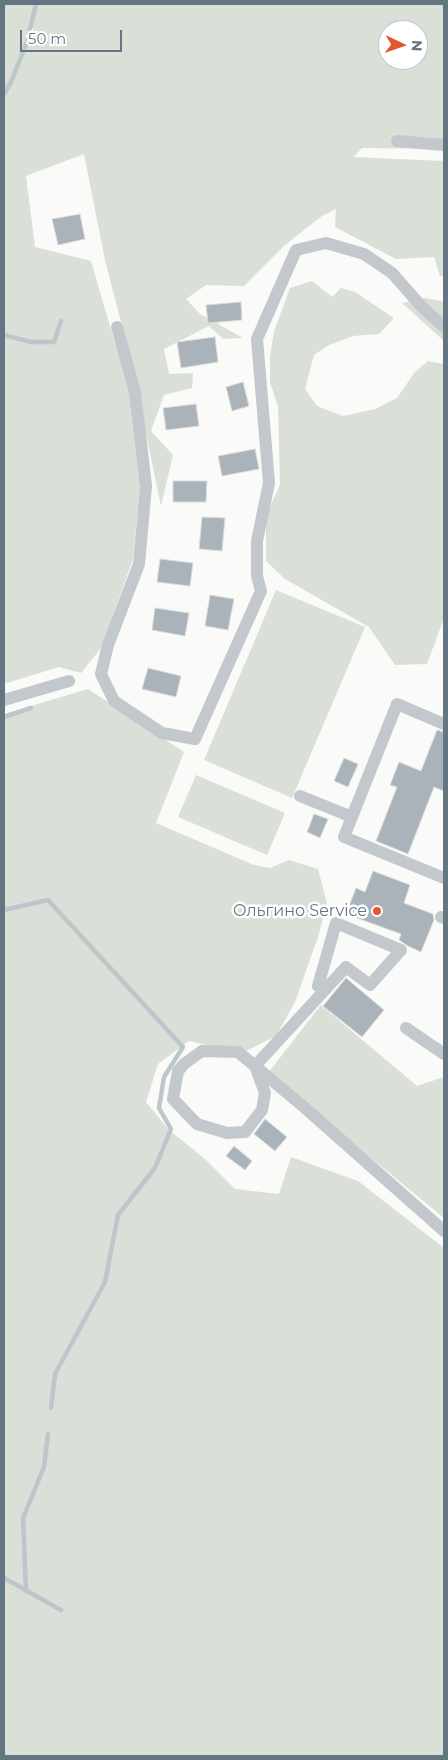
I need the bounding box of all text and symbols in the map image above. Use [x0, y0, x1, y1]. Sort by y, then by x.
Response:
scale bar [22, 20, 125, 52]
north arrow [378, 20, 428, 70]
text: 50 m [28, 29, 66, 48]
text: N [408, 40, 426, 52]
place label: Ольгино Service [233, 901, 367, 921]
marker: Ольгино Service [371, 905, 383, 917]

